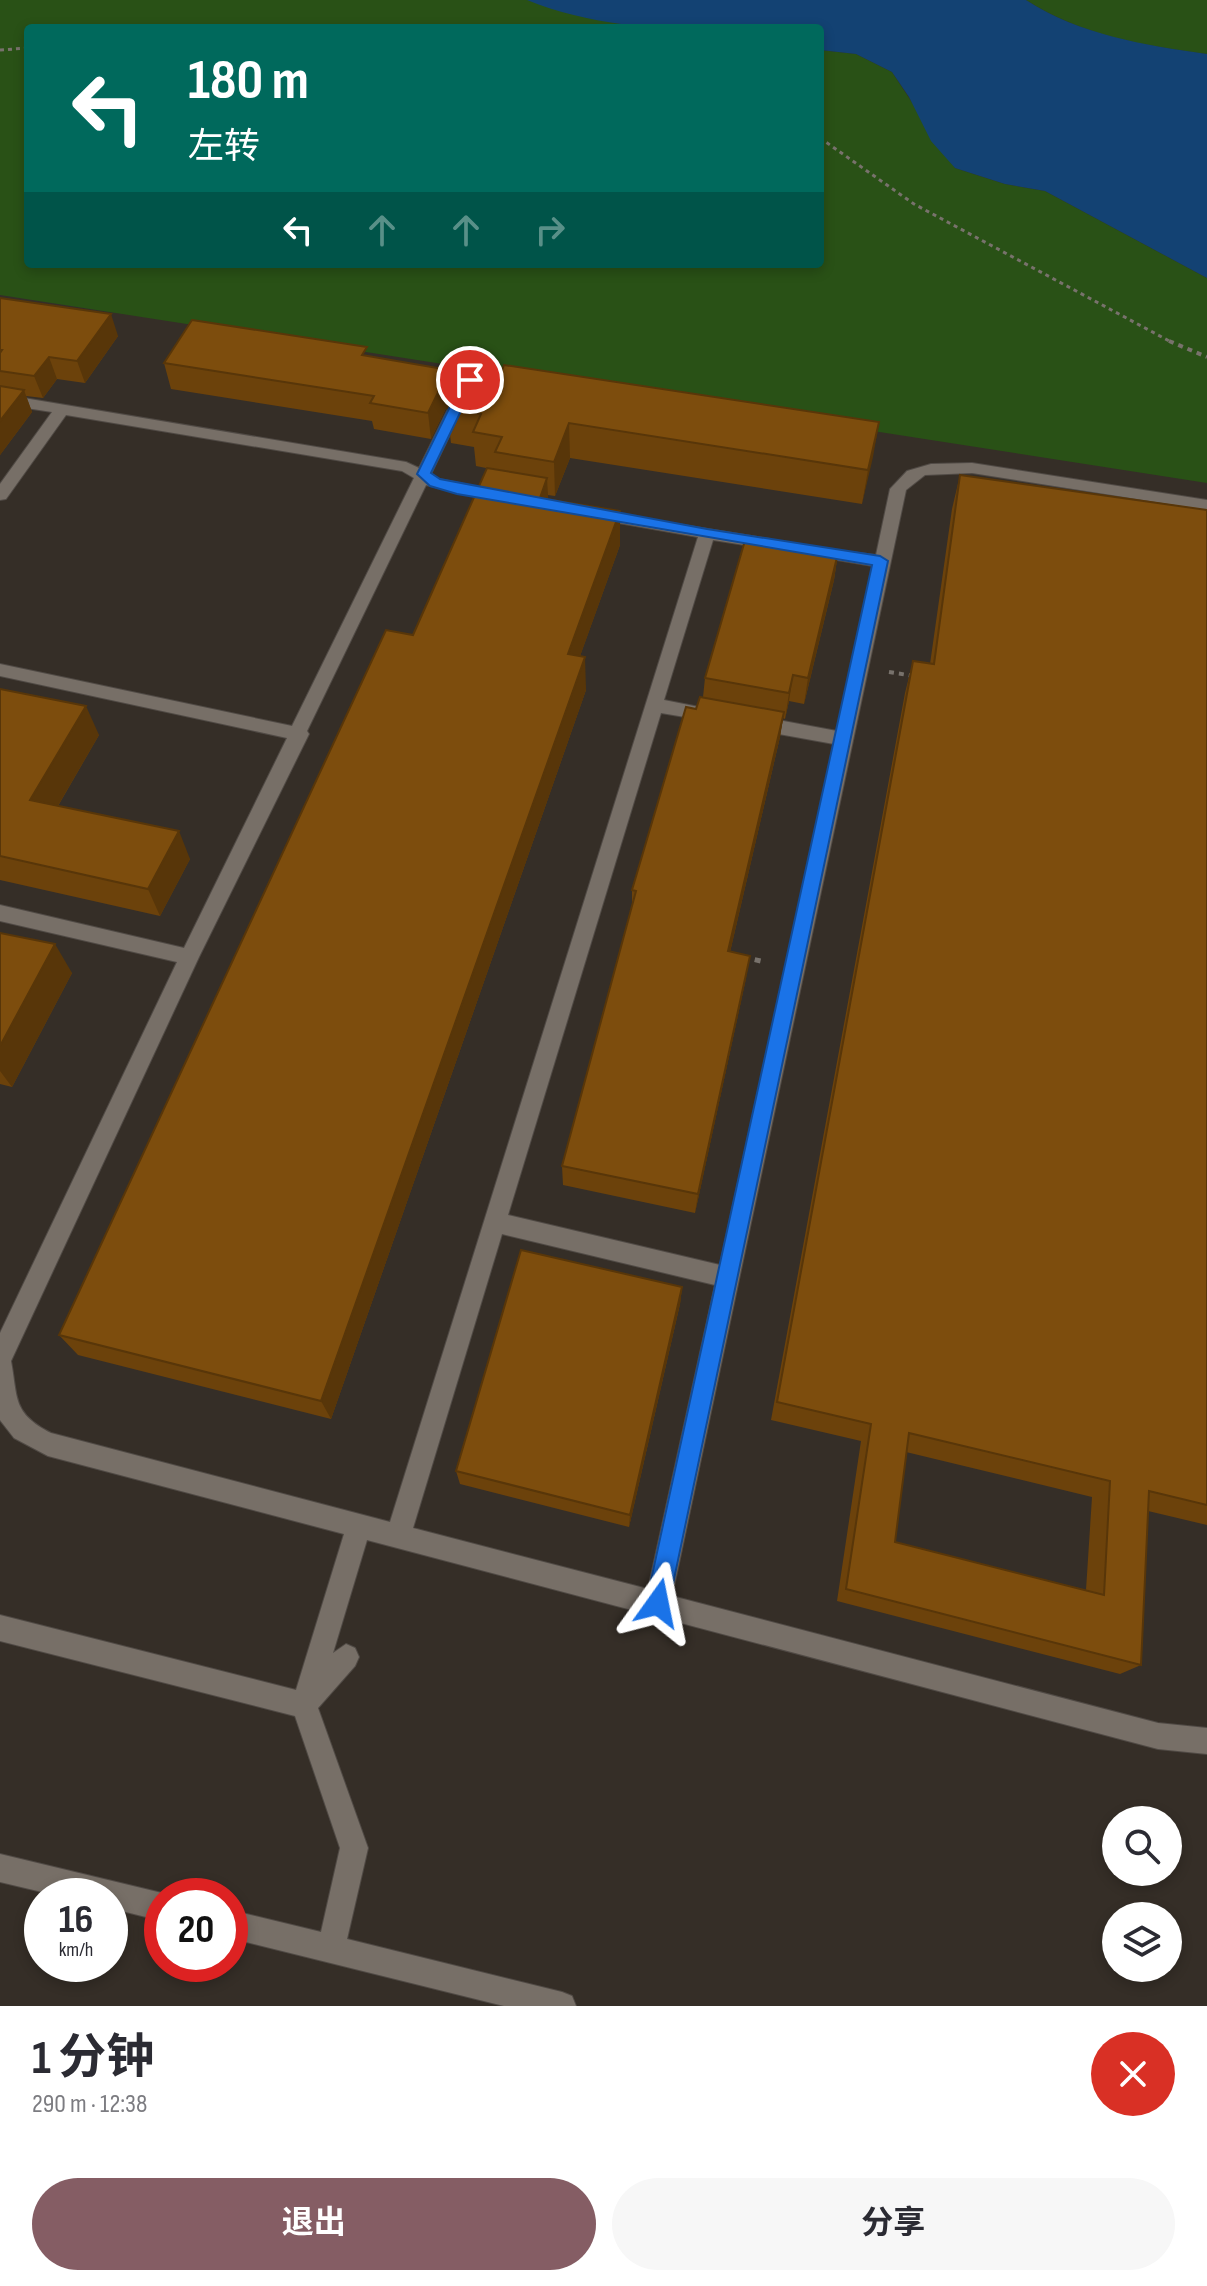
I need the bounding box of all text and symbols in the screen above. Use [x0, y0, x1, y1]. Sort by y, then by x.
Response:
text: 180 m [188, 48, 309, 115]
icon: left [56, 56, 160, 160]
text: 左转 [188, 126, 260, 169]
icon: left [276, 208, 320, 252]
icon: ahead [360, 208, 404, 252]
icon: ahead [444, 208, 488, 252]
icon: right [528, 208, 572, 252]
pin [436, 346, 504, 414]
icon: arrive [448, 358, 492, 402]
position arrow [616, 1561, 700, 1645]
map controls [1102, 1806, 1182, 1982]
button: search [1102, 1806, 1182, 1886]
speed limit sign: 20 [144, 1878, 248, 1982]
text: 16 [59, 1896, 93, 1944]
button: layers [1102, 1902, 1182, 1982]
text: km/h [59, 1938, 93, 1962]
text: 1 分钟 [32, 2030, 154, 2087]
button: close [1091, 2032, 1175, 2116]
text: 290 m · 12:38 [32, 2089, 147, 2120]
button: 退出 [32, 2178, 596, 2270]
button: 分享 [612, 2178, 1175, 2270]

